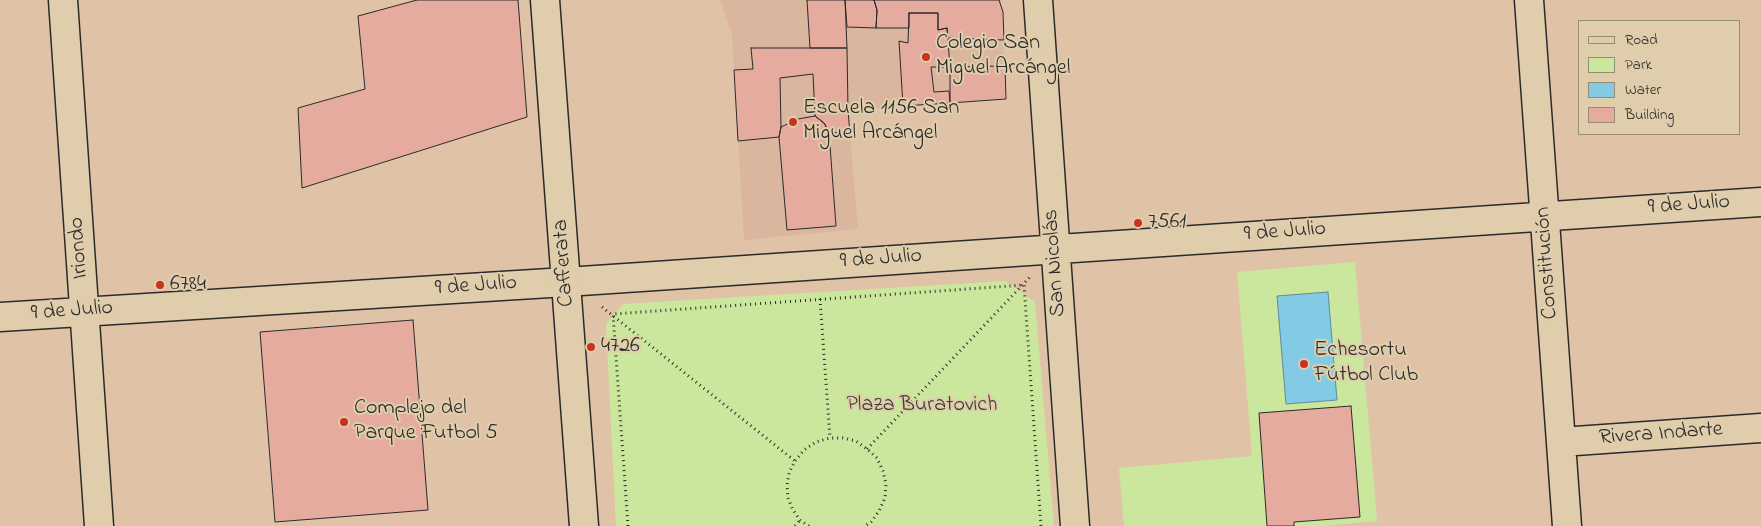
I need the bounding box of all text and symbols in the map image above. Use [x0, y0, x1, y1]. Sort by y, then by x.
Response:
legend [1578, 20, 1741, 135]
text: Road [1625, 29, 1658, 51]
place label: Colegio San Miguel Arcángel [936, 31, 1070, 82]
marker: Colegio San Miguel Arcángel [920, 51, 932, 63]
text: Park [1625, 54, 1652, 76]
text: Water [1625, 79, 1661, 101]
place label: Escuela 1156 San Miguel Arcángel [803, 96, 959, 148]
text: Building [1625, 104, 1674, 126]
marker: Escuela 1156 San Miguel Arcángel [787, 116, 799, 128]
street label: 9 de Julio [1647, 190, 1731, 222]
street label: Constitución [1531, 206, 1565, 320]
street label: San Nicolás [1039, 208, 1073, 318]
place label: 7561 [1148, 210, 1186, 236]
street label: Iriondo [65, 216, 95, 280]
marker: 7561 [1132, 217, 1144, 229]
street label: 9 de Julio [1243, 217, 1327, 249]
street label: Cafferata [549, 218, 581, 308]
street label: 9 de Julio [839, 244, 923, 276]
street label: 9 de Julio [434, 271, 518, 303]
place label: 6784 [170, 272, 206, 298]
marker: 6784 [154, 279, 166, 291]
street label: 9 de Julio [30, 296, 114, 328]
place label: 4726 [601, 334, 640, 360]
place label: Echesortu Fútbol Club [1314, 338, 1418, 390]
marker: 4726 [585, 341, 597, 353]
marker: Echesortu Fútbol Club [1298, 358, 1310, 370]
park label: Plaza Buratovich [846, 393, 998, 419]
place label: Complejo del Parque Futbol 5 [354, 396, 498, 448]
marker: Complejo del Parque Futbol 5 [338, 416, 350, 428]
street label: Rivera Indarte [1598, 418, 1724, 452]

